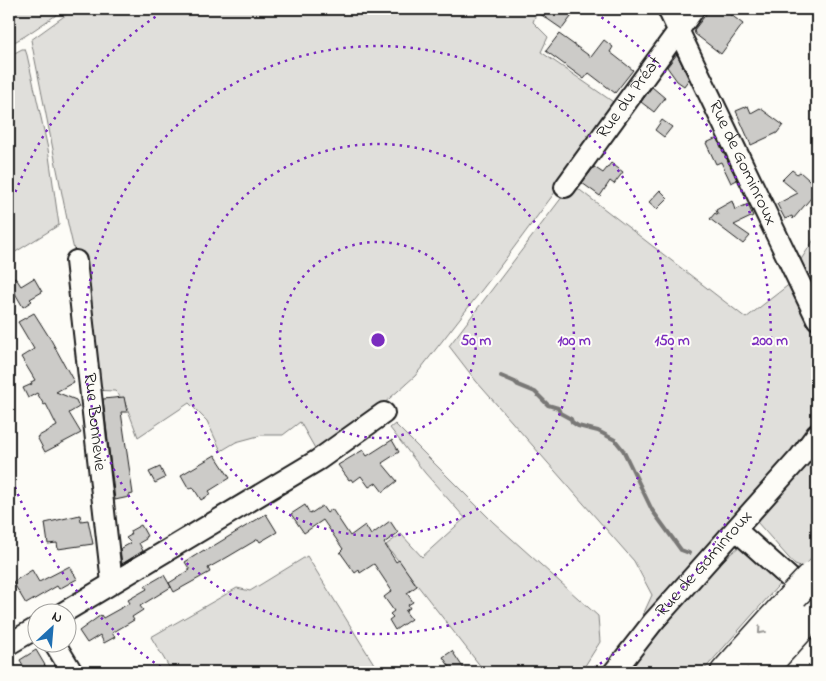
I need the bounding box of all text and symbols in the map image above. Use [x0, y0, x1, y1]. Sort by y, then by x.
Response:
street label: Rue du Préat [591, 51, 668, 145]
street label: Rue de Gominroux [701, 96, 783, 230]
text: 50 m [461, 330, 492, 352]
text: 100 m [557, 330, 591, 352]
text: 150 m [654, 330, 690, 352]
text: 200 m [751, 330, 788, 352]
centre of rings [369, 331, 387, 349]
street label: Rue Bonnevie [76, 372, 112, 473]
street label: Rue de Gominroux [650, 505, 759, 623]
north arrow [28, 604, 78, 654]
text: N [48, 606, 66, 629]
one-way arrow [758, 626, 767, 635]

